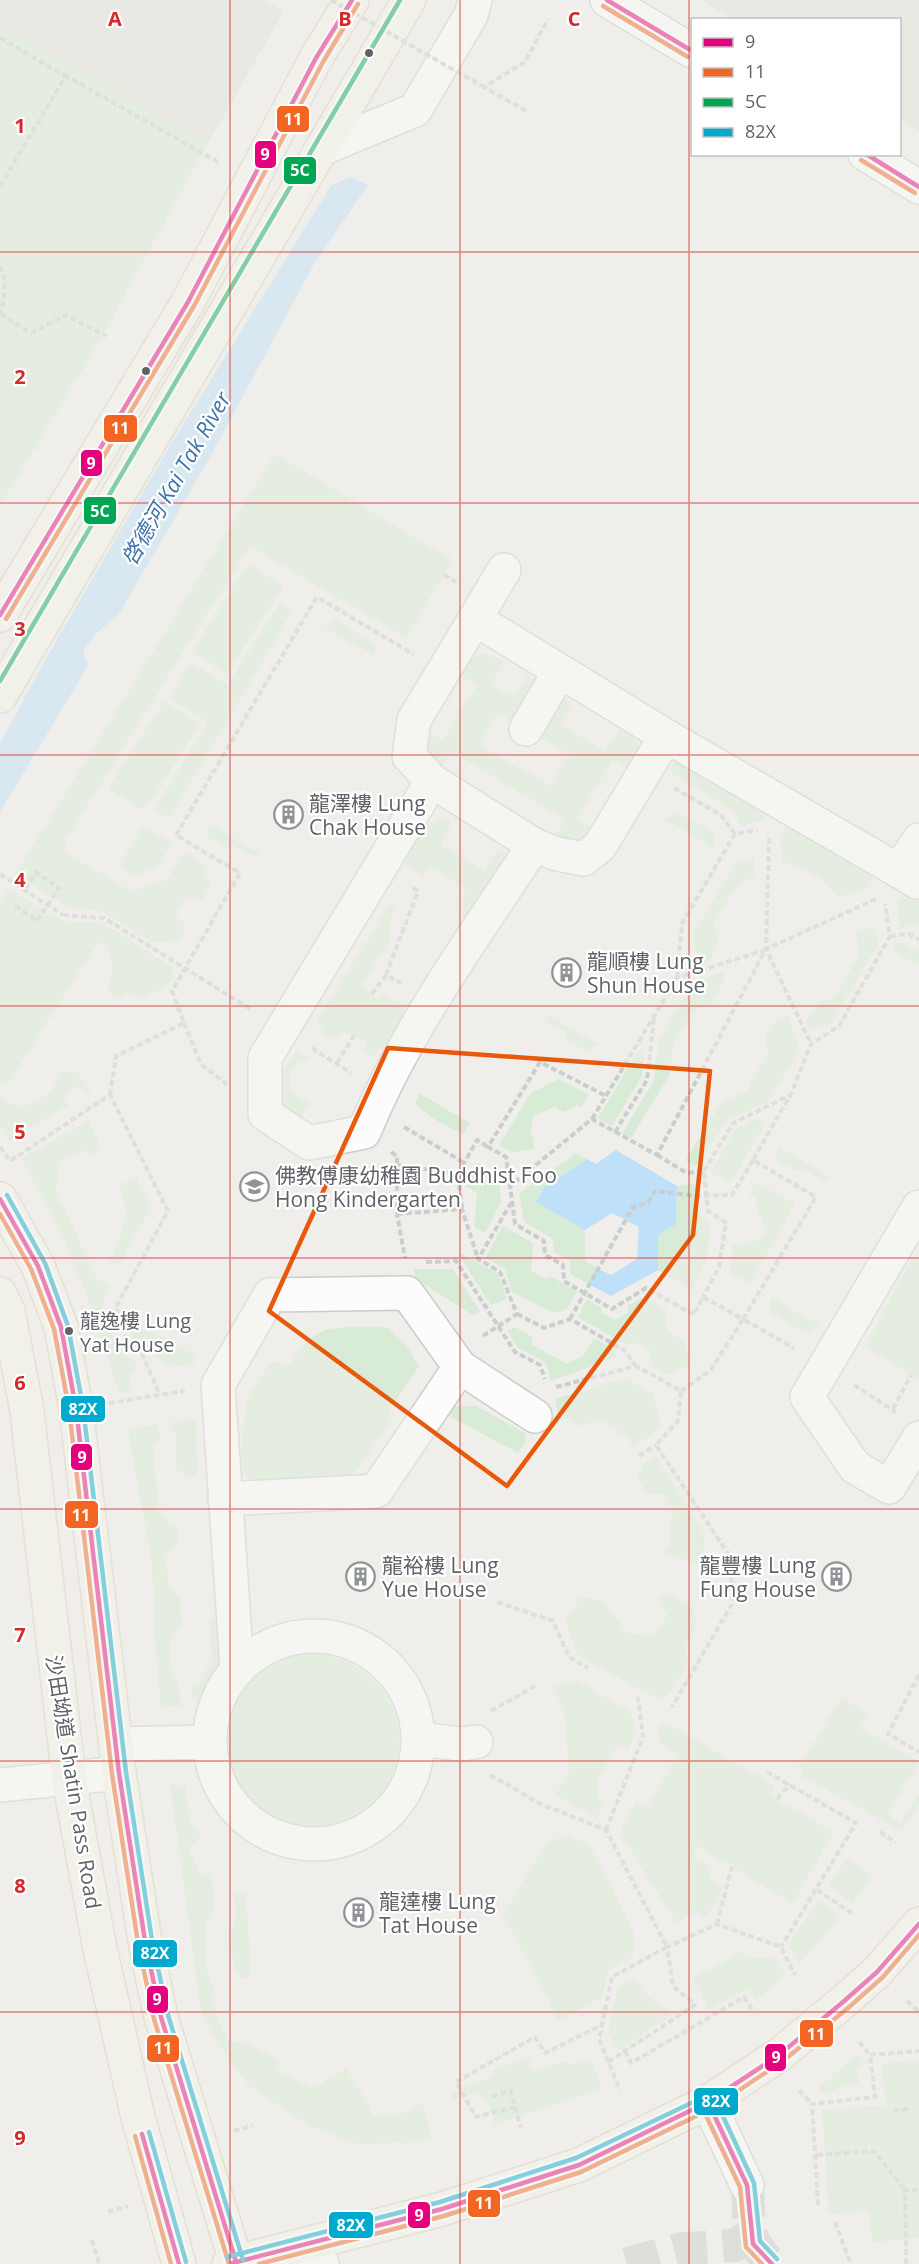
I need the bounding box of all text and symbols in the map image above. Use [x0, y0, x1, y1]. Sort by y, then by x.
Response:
text: A [108, 5, 122, 32]
text: B [338, 5, 352, 32]
text: C [568, 5, 581, 32]
legend [691, 18, 901, 156]
text: 9 [745, 29, 755, 53]
unlabelled marker [363, 47, 375, 59]
text: 11 [745, 59, 766, 83]
text: 5C [745, 89, 767, 113]
line badge: 11 [276, 105, 310, 133]
text: 11 [284, 108, 302, 130]
text: 1 [14, 112, 26, 139]
text: 82X [745, 119, 777, 143]
line badge: 9 [254, 140, 277, 169]
text: 9 [260, 143, 270, 165]
line badge: 5C [283, 156, 317, 185]
text: 5C [290, 159, 310, 181]
text: 2 [14, 363, 26, 390]
unlabelled marker [140, 365, 152, 377]
water label: 啓德河 Kai Tak River [113, 385, 238, 570]
line badge: 11 [103, 414, 138, 443]
text: 11 [111, 417, 129, 439]
line badge: 9 [80, 449, 103, 477]
text: 9 [86, 452, 96, 474]
line badge: 5C [83, 496, 117, 525]
text: 5C [90, 500, 110, 522]
text: 3 [14, 615, 26, 642]
place label: 龍澤樓 Lung Chak House [309, 789, 426, 841]
building icon: 龍澤樓 Lung Chak House [272, 799, 304, 831]
text: 4 [14, 866, 26, 893]
place label: 龍順樓 Lung Shun House [587, 947, 705, 999]
building icon: 龍順樓 Lung Shun House [550, 957, 582, 989]
text: 5 [14, 1118, 26, 1145]
place label: 佛教傅康幼稚園 Buddhist Foo Hong Kindergarten [275, 1161, 557, 1213]
school or university icon: 佛教傅康幼稚園 Buddhist Foo Hong Kindergarten [238, 1171, 270, 1203]
place label: 龍逸樓 Lung Yat House [80, 1307, 191, 1358]
marker: 龍逸樓 Lung Yat House [63, 1325, 75, 1337]
text: 6 [14, 1369, 26, 1396]
line badge: 82X [60, 1395, 106, 1423]
text: 82X [69, 1398, 98, 1420]
line badge: 9 [70, 1443, 93, 1471]
text: 9 [77, 1446, 87, 1468]
line badge: 11 [64, 1500, 99, 1529]
text: 11 [72, 1504, 90, 1526]
place label: 龍裕樓 Lung Yue House [382, 1551, 499, 1603]
place label: 龍豐樓 Lung Fung House [699, 1551, 816, 1603]
building icon: 龍裕樓 Lung Yue House [345, 1561, 377, 1593]
building icon: 龍豐樓 Lung Fung House [821, 1561, 853, 1593]
text: 7 [14, 1621, 26, 1648]
street label: 沙田坳道 Shatin Pass Road [40, 1653, 108, 1911]
text: 8 [14, 1872, 26, 1899]
place label: 龍達樓 Lung Tat House [379, 1887, 496, 1939]
building icon: 龍達樓 Lung Tat House [342, 1897, 374, 1929]
line badge: 82X [132, 1939, 178, 1968]
text: 82X [141, 1942, 170, 1964]
line badge: 9 [146, 1985, 169, 2014]
text: 9 [152, 1988, 162, 2010]
line badge: 11 [799, 2019, 834, 2048]
text: 11 [807, 2023, 825, 2045]
line badge: 11 [146, 2034, 180, 2063]
text: 11 [154, 2037, 172, 2059]
line badge: 9 [764, 2043, 787, 2072]
text: 9 [771, 2046, 781, 2068]
line badge: 82X [693, 2087, 739, 2116]
text: 82X [702, 2090, 731, 2112]
text: 9 [14, 2124, 26, 2151]
line badge: 11 [467, 2189, 501, 2218]
text: 11 [475, 2192, 493, 2214]
line badge: 9 [407, 2201, 431, 2229]
text: 9 [414, 2204, 424, 2226]
line badge: 82X [328, 2211, 374, 2239]
text: 82X [337, 2214, 366, 2236]

